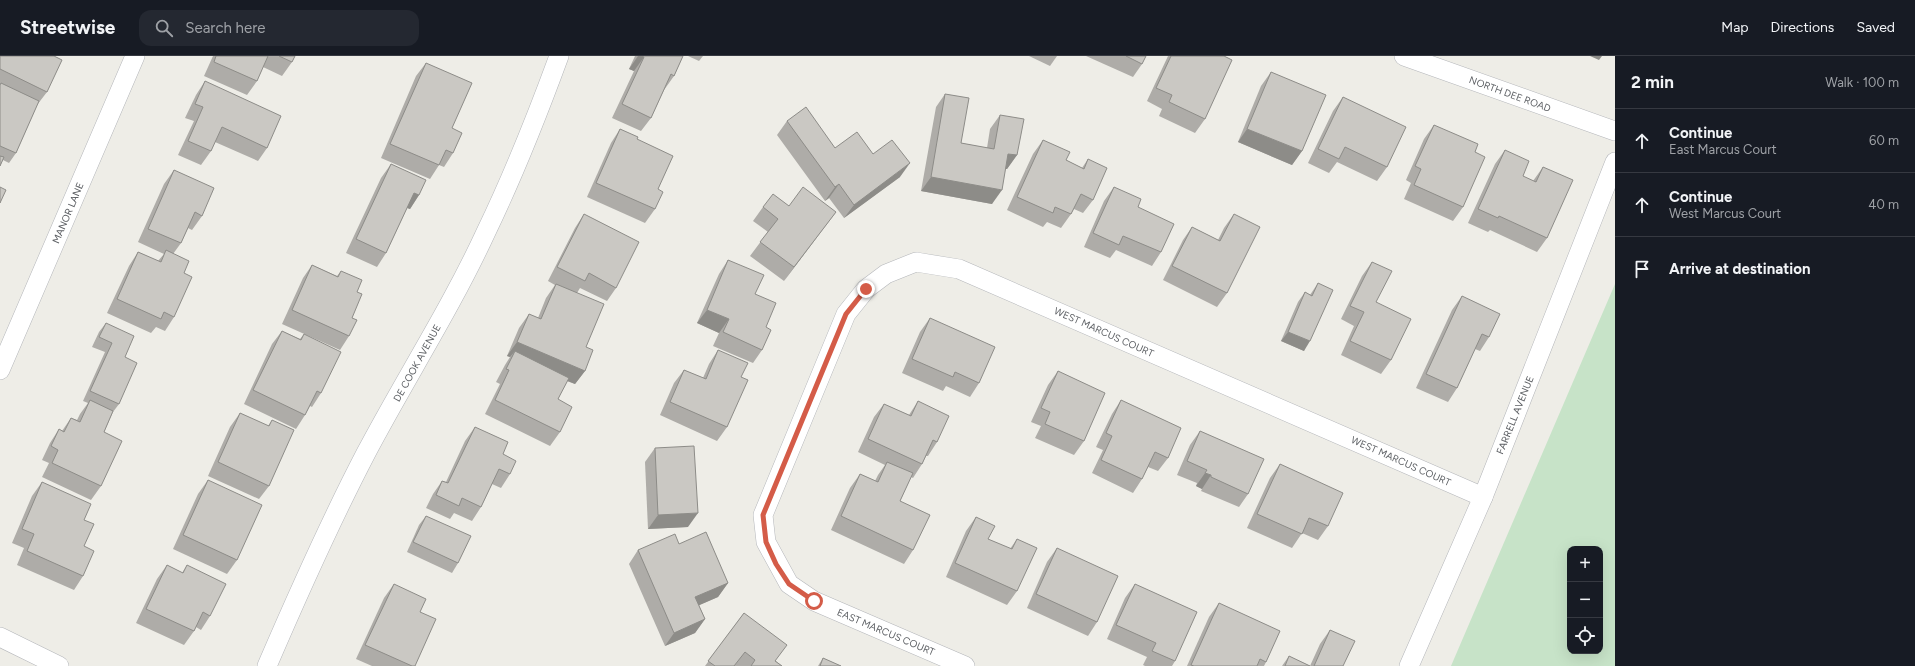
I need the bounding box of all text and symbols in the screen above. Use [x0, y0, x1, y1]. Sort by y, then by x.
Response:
search box [139, 10, 419, 46]
text: Streetwise [20, 16, 115, 39]
icon: search [153, 17, 175, 39]
text: Search here [185, 19, 265, 37]
text: Map [1721, 19, 1749, 36]
text: Directions [1771, 19, 1834, 36]
text: Saved [1856, 19, 1895, 36]
text: 2 min [1631, 72, 1674, 92]
street label: NORTH DEE ROAD [1467, 73, 1553, 115]
text: Walk · 100 m [1825, 75, 1899, 90]
text: Continue [1669, 124, 1732, 142]
icon: ahead [1631, 130, 1653, 152]
text: 60 m [1869, 133, 1899, 148]
text: East Marcus Court [1669, 142, 1777, 157]
street label: MANOR LANE [49, 180, 87, 245]
text: Continue [1669, 188, 1732, 206]
icon: ahead [1631, 194, 1653, 216]
text: 40 m [1868, 197, 1899, 212]
text: West Marcus Court [1669, 206, 1781, 221]
icon: arrive [1631, 258, 1653, 280]
text: Arrive at destination [1669, 260, 1810, 278]
route end [857, 280, 875, 298]
street label: WEST MARCUS COURT [1052, 304, 1156, 360]
street label: DE COOK AVENUE [390, 322, 444, 404]
street label: FARRELL AVENUE [1493, 374, 1537, 456]
street label: WEST MARCUS COURT [1349, 433, 1453, 489]
map controls [1567, 546, 1603, 654]
button: + [1567, 546, 1603, 582]
button: − [1567, 582, 1603, 618]
route start [805, 592, 823, 610]
street label: EAST MARCUS COURT [835, 606, 937, 659]
button: locate [1567, 618, 1603, 654]

